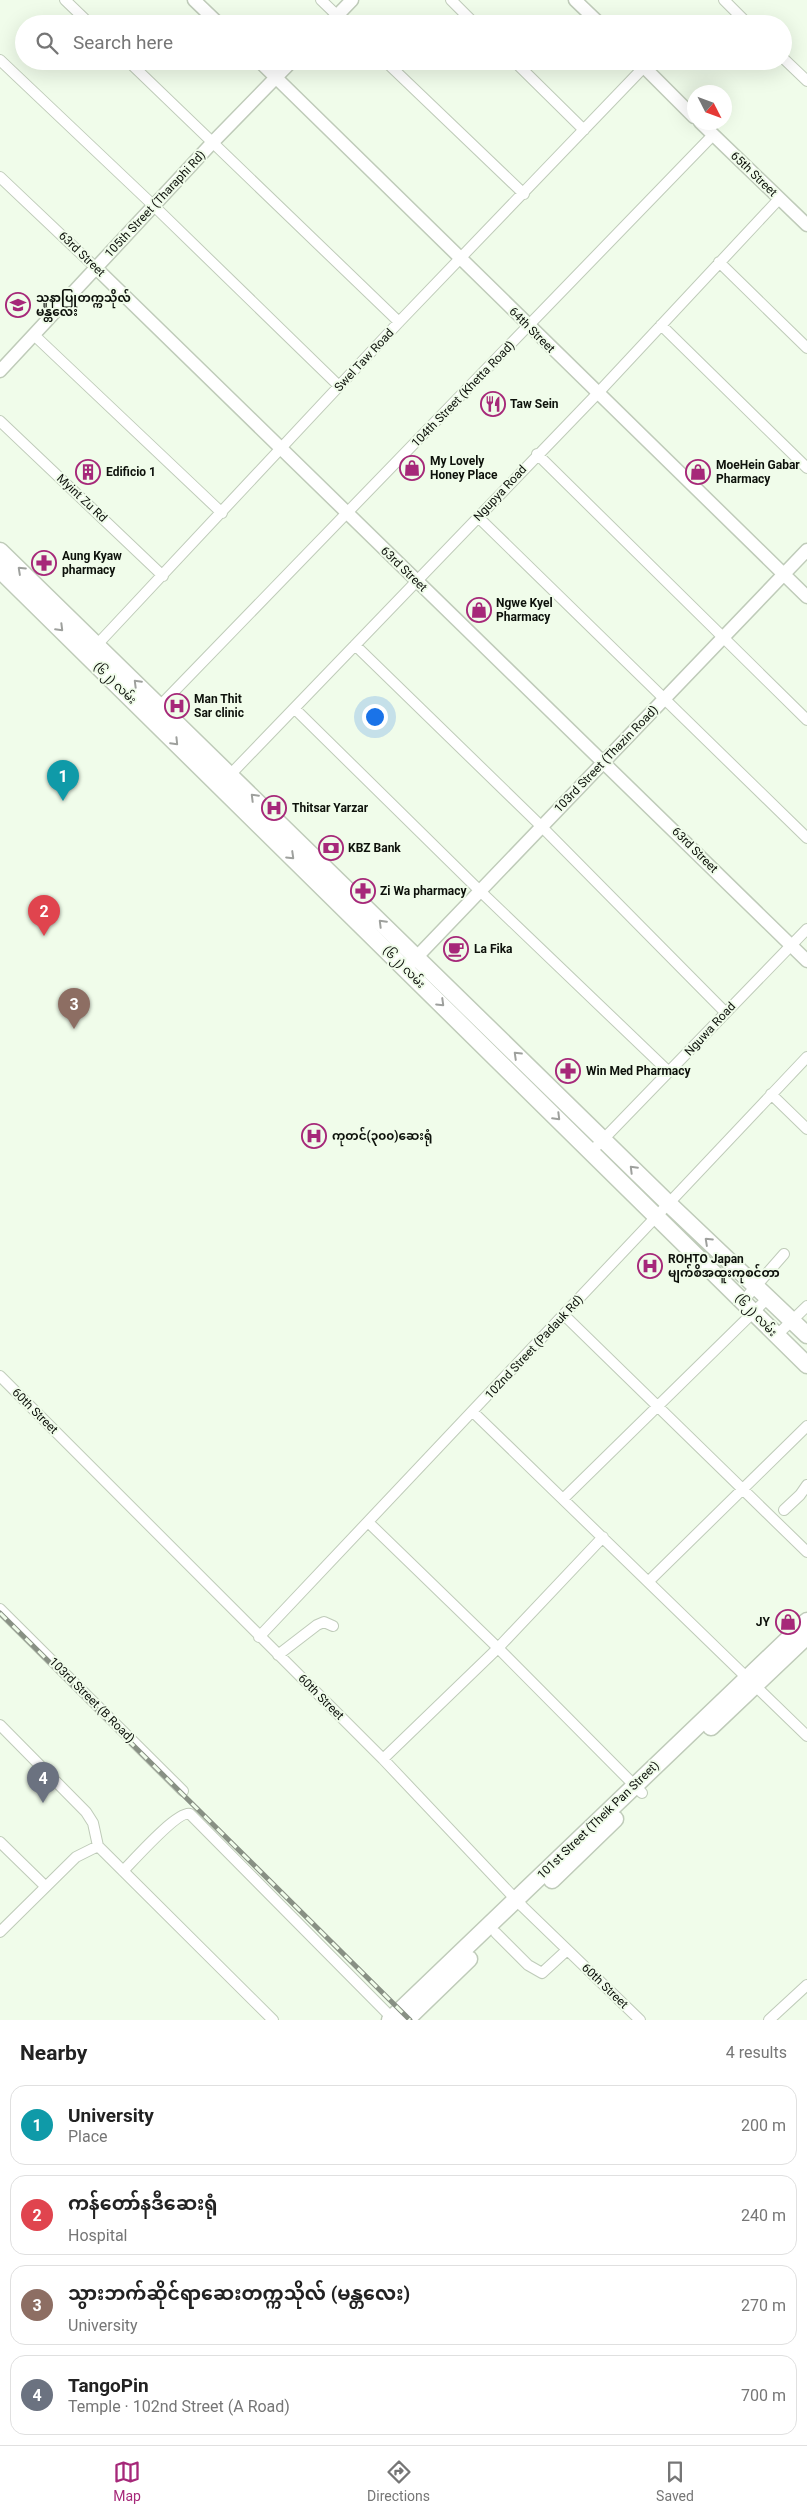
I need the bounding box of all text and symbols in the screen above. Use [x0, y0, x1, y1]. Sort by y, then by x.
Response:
search box [15, 15, 792, 70]
icon: search [33, 29, 61, 57]
text: Search here [73, 31, 173, 54]
north arrow [687, 85, 732, 130]
street label: 105th Street (Tharaphi Rd) [102, 148, 208, 260]
street label: 65th Street [728, 149, 780, 199]
street label: 63rd Street [56, 229, 108, 280]
place label: သူနာပြုတက္ကသိုလ် မန္တလေး [36, 288, 131, 322]
school or university icon: သူနာပြုတက္ကသိုလ် မန္တလေး [5, 292, 31, 318]
street label: 64th Street [506, 304, 558, 356]
street label: Swel Taw Road [331, 326, 397, 394]
street label: 104th Street (Khetta Road) [409, 338, 517, 450]
restaurant icon: Taw Sein [480, 391, 506, 417]
place label: Taw Sein [510, 397, 559, 411]
place label: My Lovely Honey Place [430, 454, 498, 482]
shop icon: My Lovely Honey Place [399, 455, 425, 481]
place label: MoeHein Gabar Pharmacy [716, 458, 800, 486]
building icon: Edificio 1 [75, 459, 101, 485]
shop icon: MoeHein Gabar Pharmacy [685, 459, 711, 485]
street label: Ngupya Road [471, 462, 529, 524]
place label: Edificio 1 [106, 465, 156, 479]
street label: Myint Zu Rd [54, 471, 110, 525]
street label: 63rd Street [378, 544, 430, 595]
place label: Aung Kyaw pharmacy [62, 549, 122, 577]
pharmacy icon: Aung Kyaw pharmacy [31, 550, 57, 576]
one-way arrow [17, 567, 26, 576]
place label: Ngwe Kyel Pharmacy [496, 596, 553, 624]
shop icon: Ngwe Kyel Pharmacy [466, 597, 492, 623]
one-way arrow [54, 622, 63, 631]
street label: (၆၂) လမ်း [89, 658, 141, 709]
one-way arrow [134, 680, 143, 689]
place label: Man Thit Sar clinic [194, 692, 244, 720]
hospital icon: Man Thit Sar clinic [164, 693, 190, 719]
street label: 103rd Street (Thazin Road) [551, 703, 661, 815]
your location [362, 704, 388, 730]
one-way arrow [170, 737, 179, 746]
pin: 1 [47, 760, 79, 801]
one-way arrow [251, 793, 260, 802]
hospital icon: Thitsar Yarzar [261, 795, 287, 821]
place label: Thitsar Yarzar [292, 801, 369, 815]
street label: 63rd Street [669, 824, 721, 876]
bank icon: KBZ Bank [318, 835, 344, 861]
place label: KBZ Bank [348, 841, 401, 855]
one-way arrow [285, 851, 294, 860]
pharmacy icon: Zi Wa pharmacy [350, 878, 376, 904]
place label: Zi Wa pharmacy [380, 884, 468, 898]
pin: 2 [28, 895, 60, 936]
one-way arrow [379, 920, 388, 929]
cafe icon: La Fika [443, 936, 469, 962]
street label: (၆၂) လမ်း [378, 942, 429, 993]
place label: La Fika [474, 942, 513, 956]
pin: 3 [58, 988, 90, 1029]
one-way arrow [435, 997, 444, 1006]
street label: Nguwa Road [682, 999, 738, 1059]
one-way arrow [514, 1052, 523, 1061]
pharmacy icon: Win Med Pharmacy [555, 1058, 581, 1084]
place label: Win Med Pharmacy [586, 1064, 691, 1078]
one-way arrow [551, 1111, 560, 1120]
hospital icon: ကုတင်(၃၀၀)ဆေးရုံ [301, 1123, 327, 1149]
place label: ကုတင်(၃၀၀)ဆေးရုံ [332, 1126, 432, 1147]
one-way arrow [630, 1166, 639, 1175]
one-way arrow [705, 1238, 714, 1247]
place label: ROHTO Japan မျက်စိအထူးကုစင်တာ [668, 1252, 780, 1284]
hospital icon: ROHTO Japan မျက်စိအထူးကုစင်တာ [637, 1253, 663, 1279]
street label: (၆၂) လမ်း [730, 1289, 781, 1341]
street label: 102nd Street (Padauk Rd) [482, 1292, 586, 1402]
street label: 60th Street [9, 1385, 61, 1437]
shop icon: JY [775, 1609, 801, 1635]
place label: JY [756, 1615, 771, 1629]
street label: 103rd Street (B Road) [46, 1654, 138, 1746]
street label: 60th Street [295, 1671, 347, 1723]
street label: 101st Street (Theik Pan Street) [534, 1758, 662, 1882]
pin: 4 [27, 1762, 59, 1803]
street label: 60th Street [579, 1961, 631, 2011]
text: Nearby [20, 2041, 87, 2065]
text: 4 results [726, 2043, 787, 2062]
text: University [68, 2104, 154, 2127]
text: 1 [32, 2116, 42, 2135]
text: 200 m [741, 2116, 786, 2135]
text: Place [68, 2127, 108, 2146]
text: ကန်တော်နဒီဆေးရုံ [68, 2192, 218, 2215]
text: 2 [32, 2206, 42, 2225]
text: 240 m [741, 2206, 786, 2225]
text: Hospital [68, 2226, 128, 2245]
text: သွားဘက်ဆိုင်ရာဆေးတက္ကသိုလ် (မန္တလေး) [68, 2282, 410, 2305]
text: 3 [32, 2296, 42, 2315]
text: 270 m [741, 2296, 786, 2315]
text: University [68, 2316, 138, 2335]
text: TangoPin [68, 2374, 149, 2397]
text: 4 [32, 2386, 42, 2405]
text: 700 m [741, 2386, 786, 2405]
text: Temple · 102nd Street (A Road) [68, 2397, 290, 2416]
tab: Map [113, 2458, 141, 2504]
tab: Directions [367, 2458, 430, 2504]
tab: Saved [656, 2458, 694, 2504]

